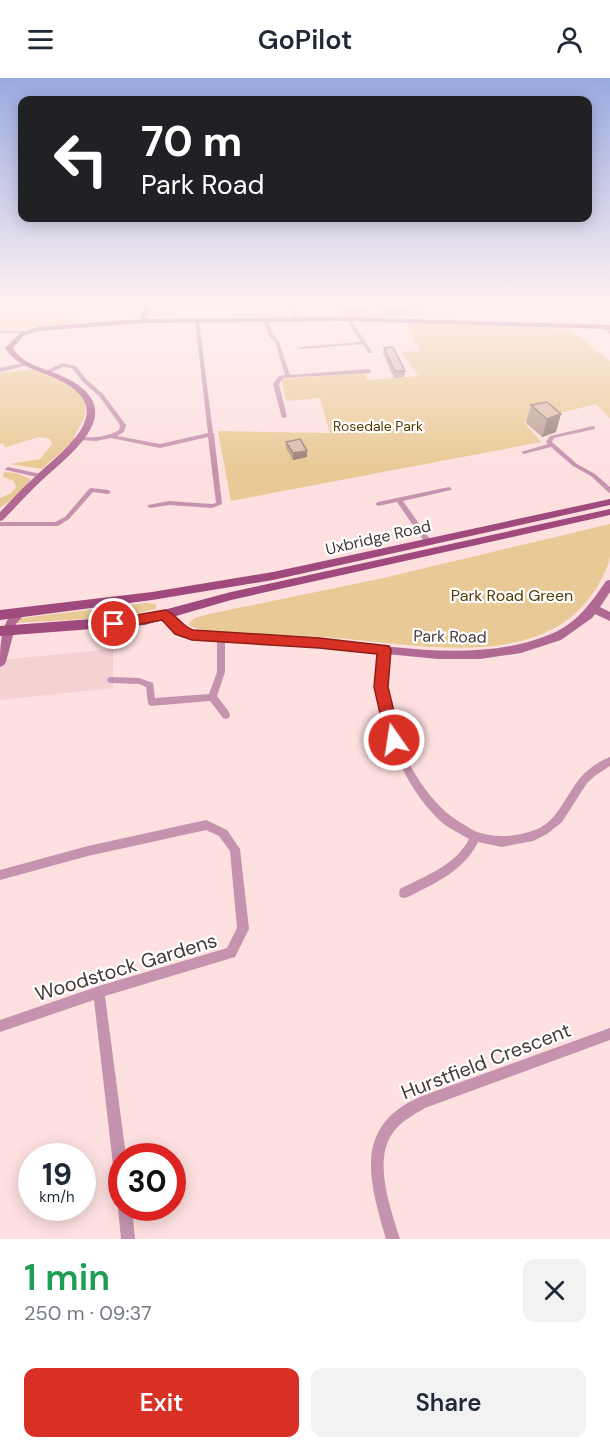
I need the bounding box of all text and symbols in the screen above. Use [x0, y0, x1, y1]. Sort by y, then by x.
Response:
text: GoPilot [258, 22, 352, 57]
icon: menu [24, 23, 57, 56]
icon: person [553, 23, 586, 56]
text: 70 m [141, 114, 242, 169]
icon: left [42, 120, 120, 198]
text: Park Road [141, 167, 264, 202]
park label: Rosedale Park [333, 417, 423, 435]
street label: Uxbridge Road [323, 515, 433, 560]
park label: Park Road Green [451, 585, 573, 606]
pin [88, 598, 139, 649]
icon: arrive [97, 607, 130, 640]
street label: Park Road [413, 625, 487, 648]
position arrow [362, 708, 426, 772]
street label: Woodstock Gardens [32, 927, 220, 1007]
street label: Hurstfield Crescent [397, 1017, 575, 1105]
speed limit sign: 30 [108, 1143, 186, 1221]
text: 19 [42, 1155, 72, 1194]
text: km/h [39, 1187, 75, 1207]
text: 1 min [24, 1254, 110, 1301]
button: close [523, 1259, 586, 1322]
text: 250 m · 09:37 [24, 1300, 152, 1326]
button: Exit [24, 1368, 299, 1437]
button: Share [311, 1368, 586, 1437]

